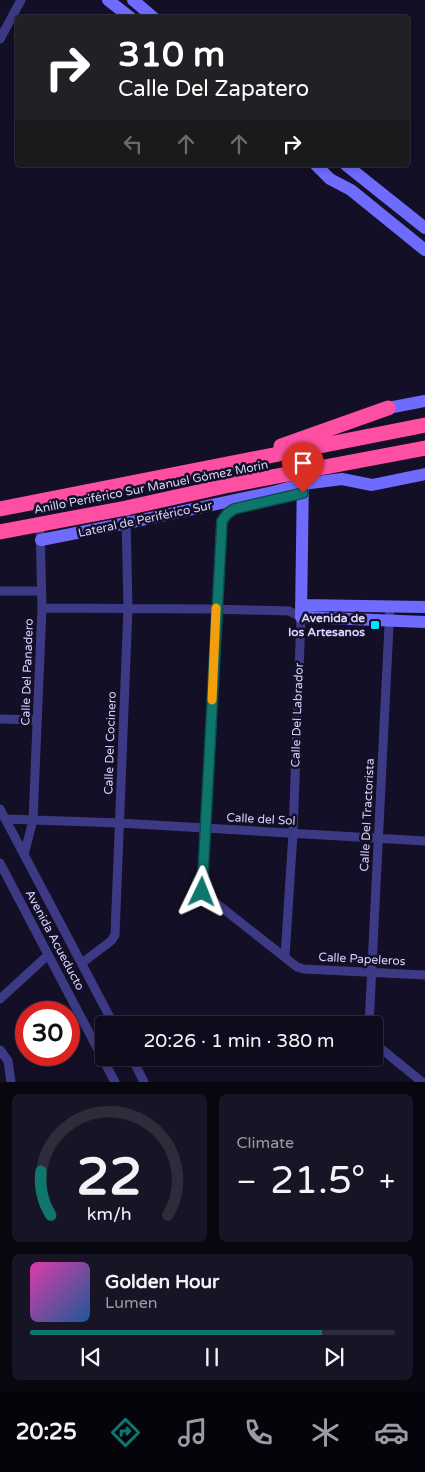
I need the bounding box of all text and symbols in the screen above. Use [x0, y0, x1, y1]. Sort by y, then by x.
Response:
text: 310 m [118, 34, 225, 76]
icon: right [35, 35, 100, 100]
text: Calle Del Zapatero [118, 76, 309, 102]
icon: left [119, 130, 147, 158]
icon: ahead [172, 130, 200, 158]
icon: ahead [225, 130, 253, 158]
icon: right [278, 130, 306, 158]
pin [282, 442, 324, 493]
icon: arrive [289, 449, 317, 477]
street label: Anillo Periférico Sur Manuel Gómez Morín [33, 457, 269, 517]
street label: Lateral de Periférico Sur [77, 498, 214, 540]
place label: Avenida de los Artesanos [288, 611, 365, 639]
street label: Calle Del Panadero [18, 618, 36, 726]
marker: Avenida de los Artesanos [369, 619, 381, 631]
street label: Calle Del Labrador [288, 662, 306, 768]
street label: Calle Del Cocinero [101, 691, 119, 795]
street label: Calle Del Tractorista [357, 758, 377, 872]
street label: Calle del Sol [226, 810, 296, 828]
position arrow [175, 865, 227, 917]
street label: Avenida Acueducto [23, 887, 87, 993]
street label: Calle Papeleros [318, 950, 406, 968]
speed limit sign: 30 [15, 1001, 80, 1066]
text: 20:26 · 1 min · 380 m [143, 1030, 335, 1052]
text: Climate [237, 1133, 294, 1153]
text: 22 [77, 1146, 142, 1209]
text: 21.5° [270, 1158, 365, 1204]
text: − [237, 1165, 256, 1199]
text: + [379, 1165, 395, 1199]
text: km/h [87, 1204, 132, 1225]
text: Golden Hour [105, 1271, 219, 1293]
text: Lumen [105, 1293, 157, 1313]
icon: previous [77, 1343, 105, 1371]
icon: pause [198, 1343, 226, 1371]
icon: next [320, 1343, 348, 1371]
icon: directions [108, 1415, 143, 1450]
icon: music [175, 1415, 210, 1450]
icon: phone [241, 1415, 276, 1450]
icon: climate [308, 1415, 343, 1450]
icon: car [374, 1415, 409, 1450]
text: 20:25 [16, 1419, 77, 1445]

